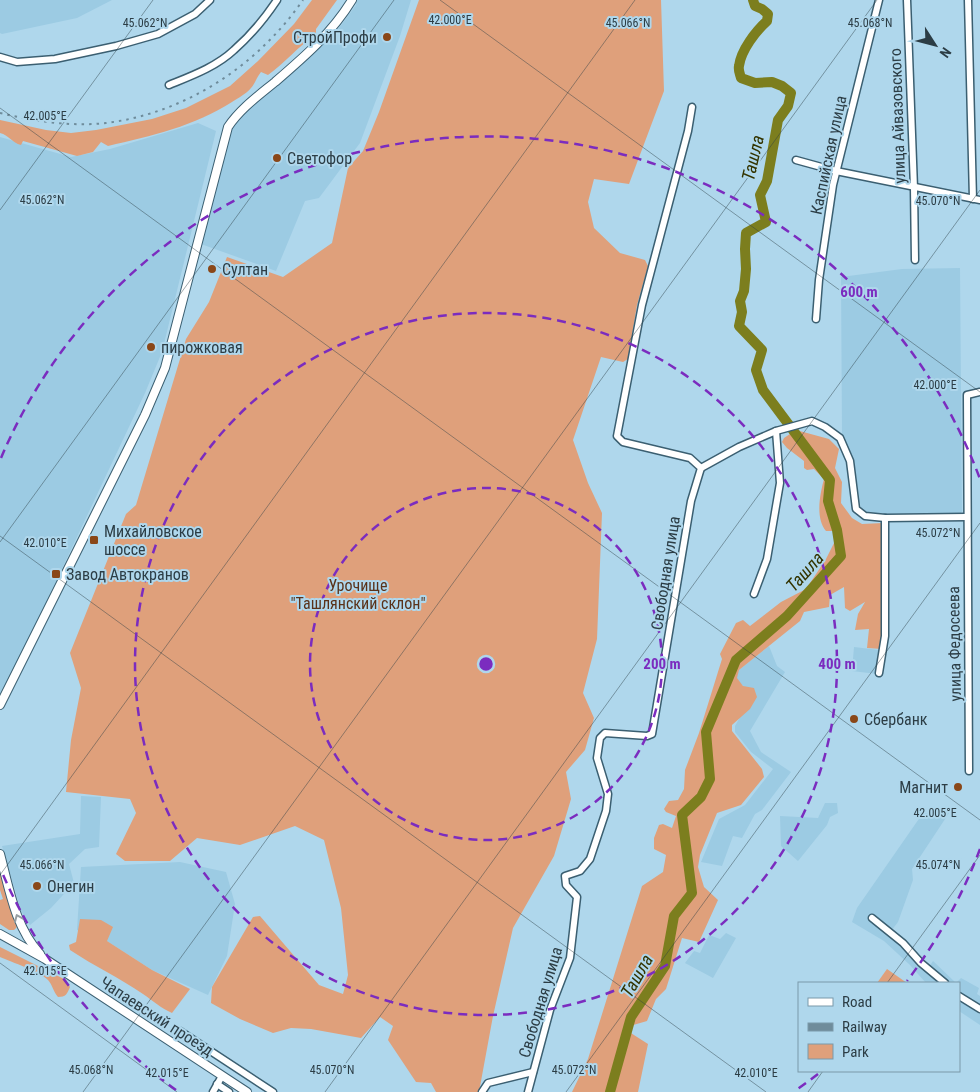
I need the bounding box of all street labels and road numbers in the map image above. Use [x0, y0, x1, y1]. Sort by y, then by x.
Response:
street label: улица Айвазовского [886, 48, 909, 184]
street label: Каспийская улица [807, 94, 850, 216]
street label: Свободная улица [647, 515, 684, 631]
street label: улица Федосеева [944, 586, 965, 702]
street label: Свободная улица [515, 944, 566, 1060]
street label: Чапаевский проезд [97, 973, 217, 1060]

